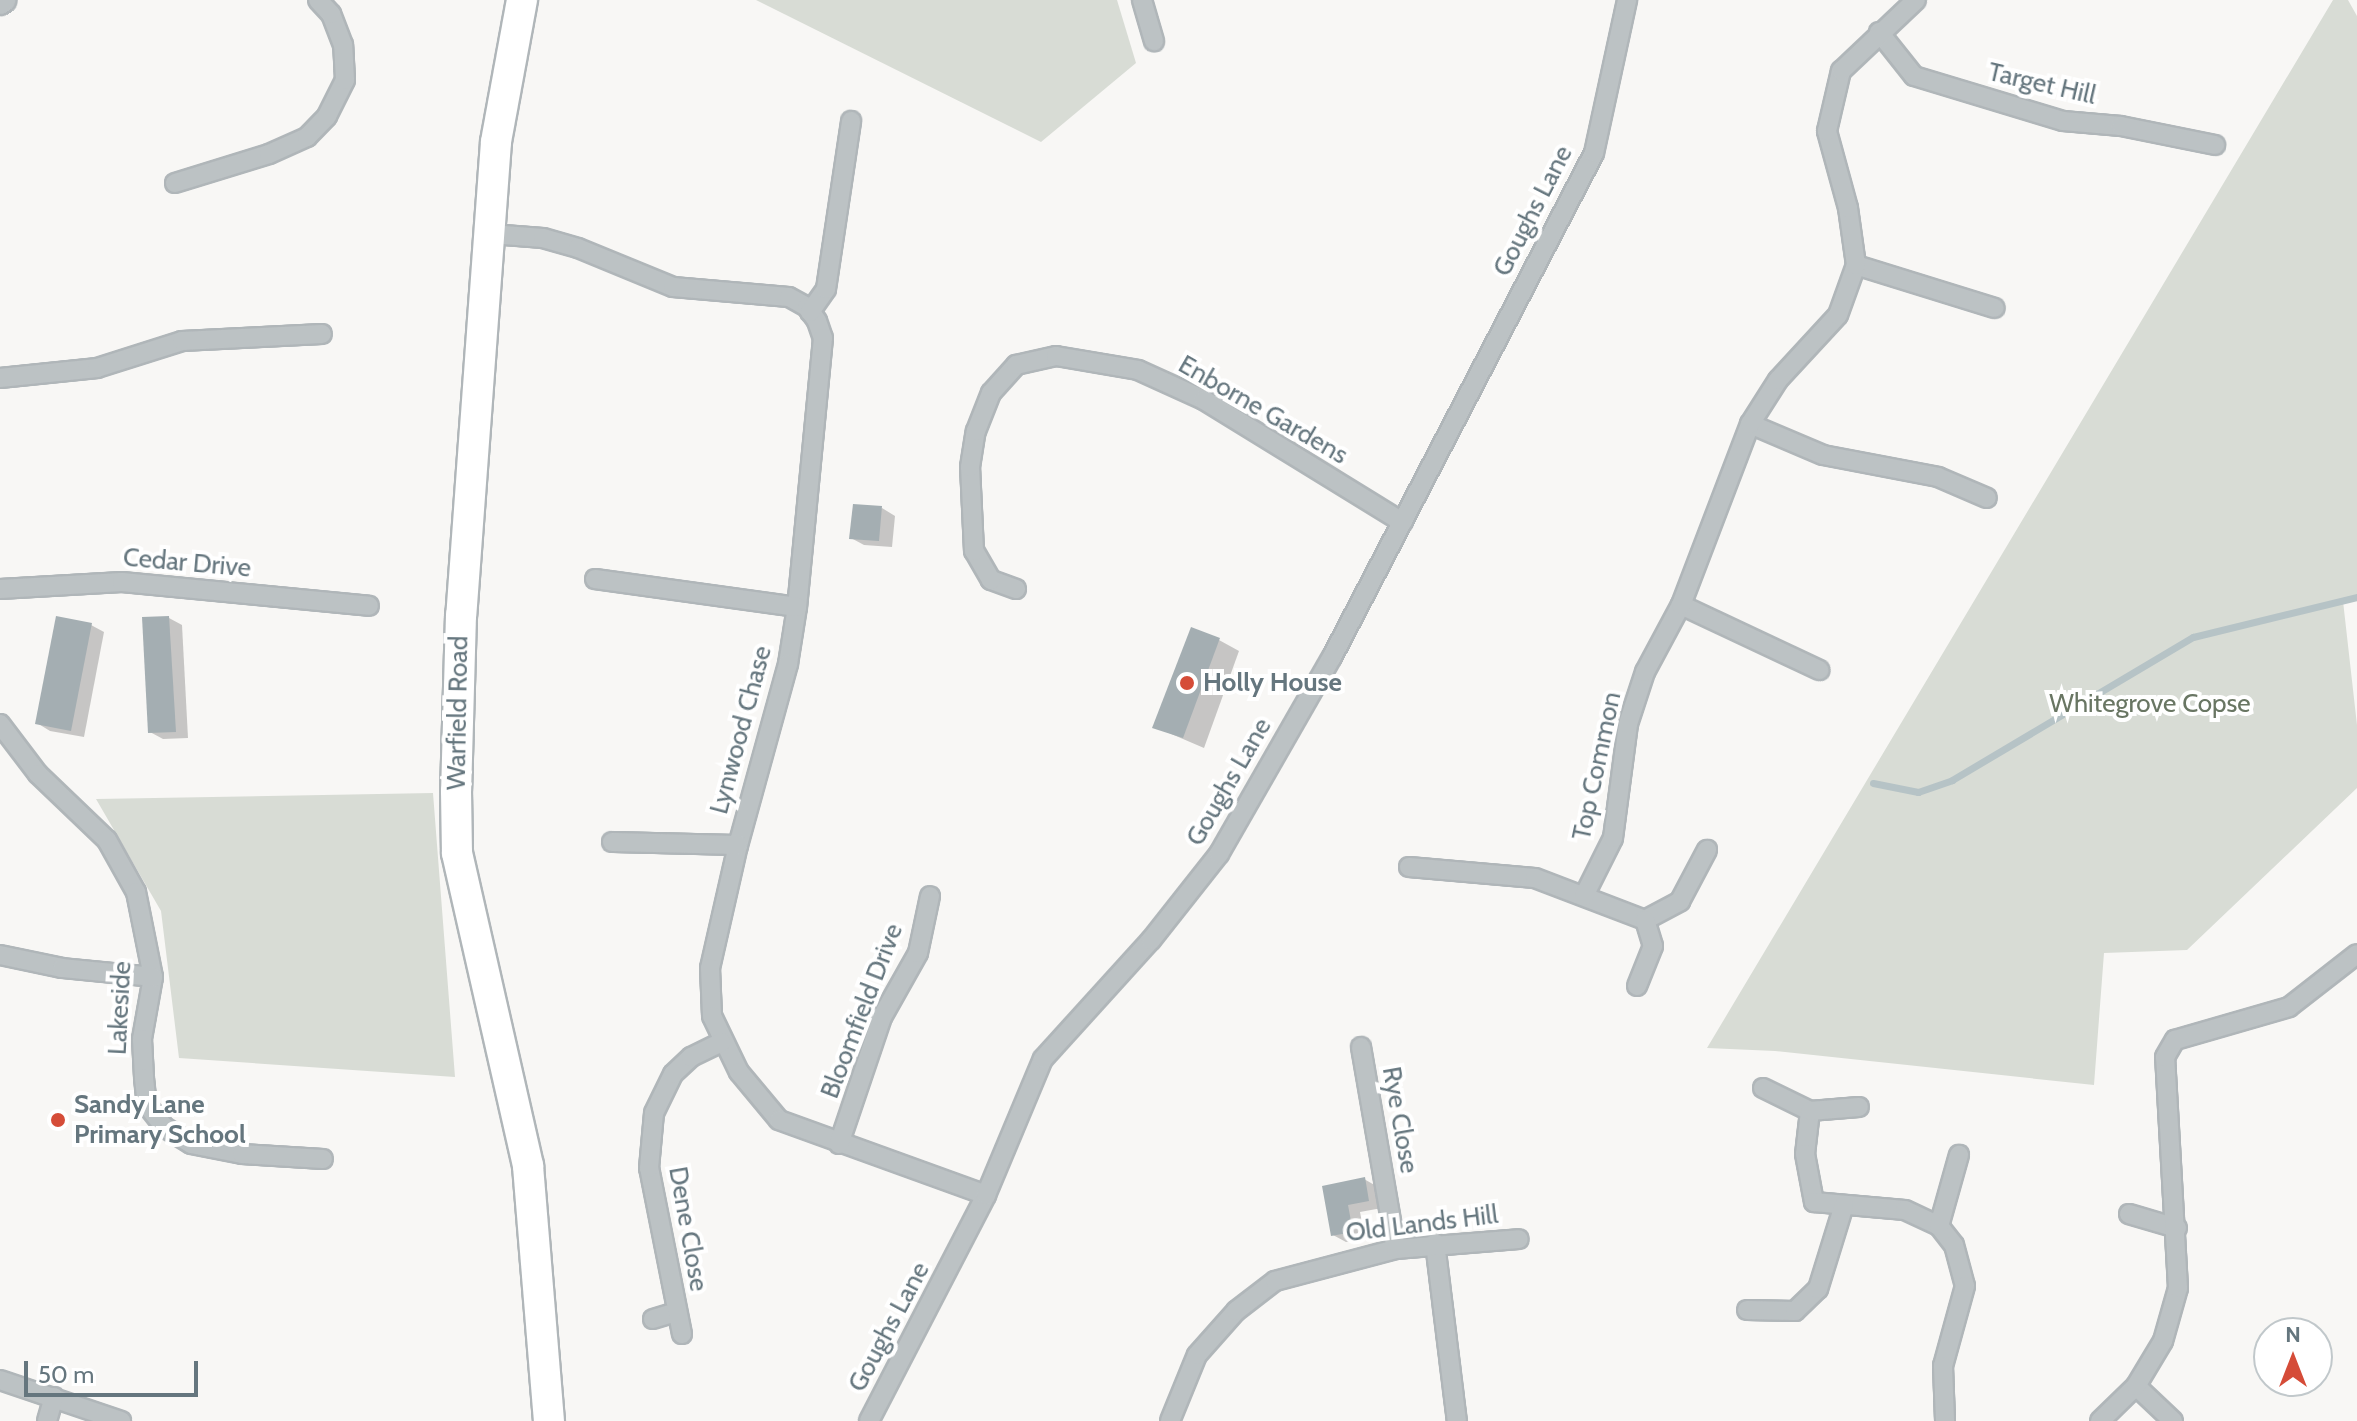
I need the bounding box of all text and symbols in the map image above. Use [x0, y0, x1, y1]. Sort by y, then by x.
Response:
street label: Target Hill [1985, 56, 2099, 112]
street label: Goughs Lane [1487, 141, 1579, 281]
street label: Enborne Gardens [1173, 349, 1353, 471]
street label: Cedar Drive [122, 542, 252, 584]
street label: Warfield Road [441, 636, 475, 790]
street label: Lynwood Chase [704, 643, 778, 817]
place label: Holly House [1203, 667, 1342, 699]
marker: Holly House [1178, 674, 1196, 692]
park label: Whitegrove Copse [2049, 688, 2251, 720]
street label: Top Common [1566, 689, 1628, 843]
street label: Goughs Lane [1180, 713, 1278, 851]
street label: Bloomfield Drive [814, 919, 910, 1103]
street label: Lakeside [102, 960, 138, 1056]
street label: Rye Close [1375, 1064, 1425, 1176]
place label: Sandy Lane Primary School [74, 1089, 246, 1150]
marker: Sandy Lane Primary School [49, 1111, 67, 1129]
street label: Dene Close [662, 1164, 714, 1294]
street label: Old Lands Hill [1344, 1199, 1500, 1249]
street label: Goughs Lane [842, 1257, 936, 1397]
north arrow [2253, 1317, 2333, 1397]
text: N [2285, 1321, 2301, 1348]
scale bar [28, 1345, 202, 1395]
text: 50 m [38, 1360, 94, 1389]

